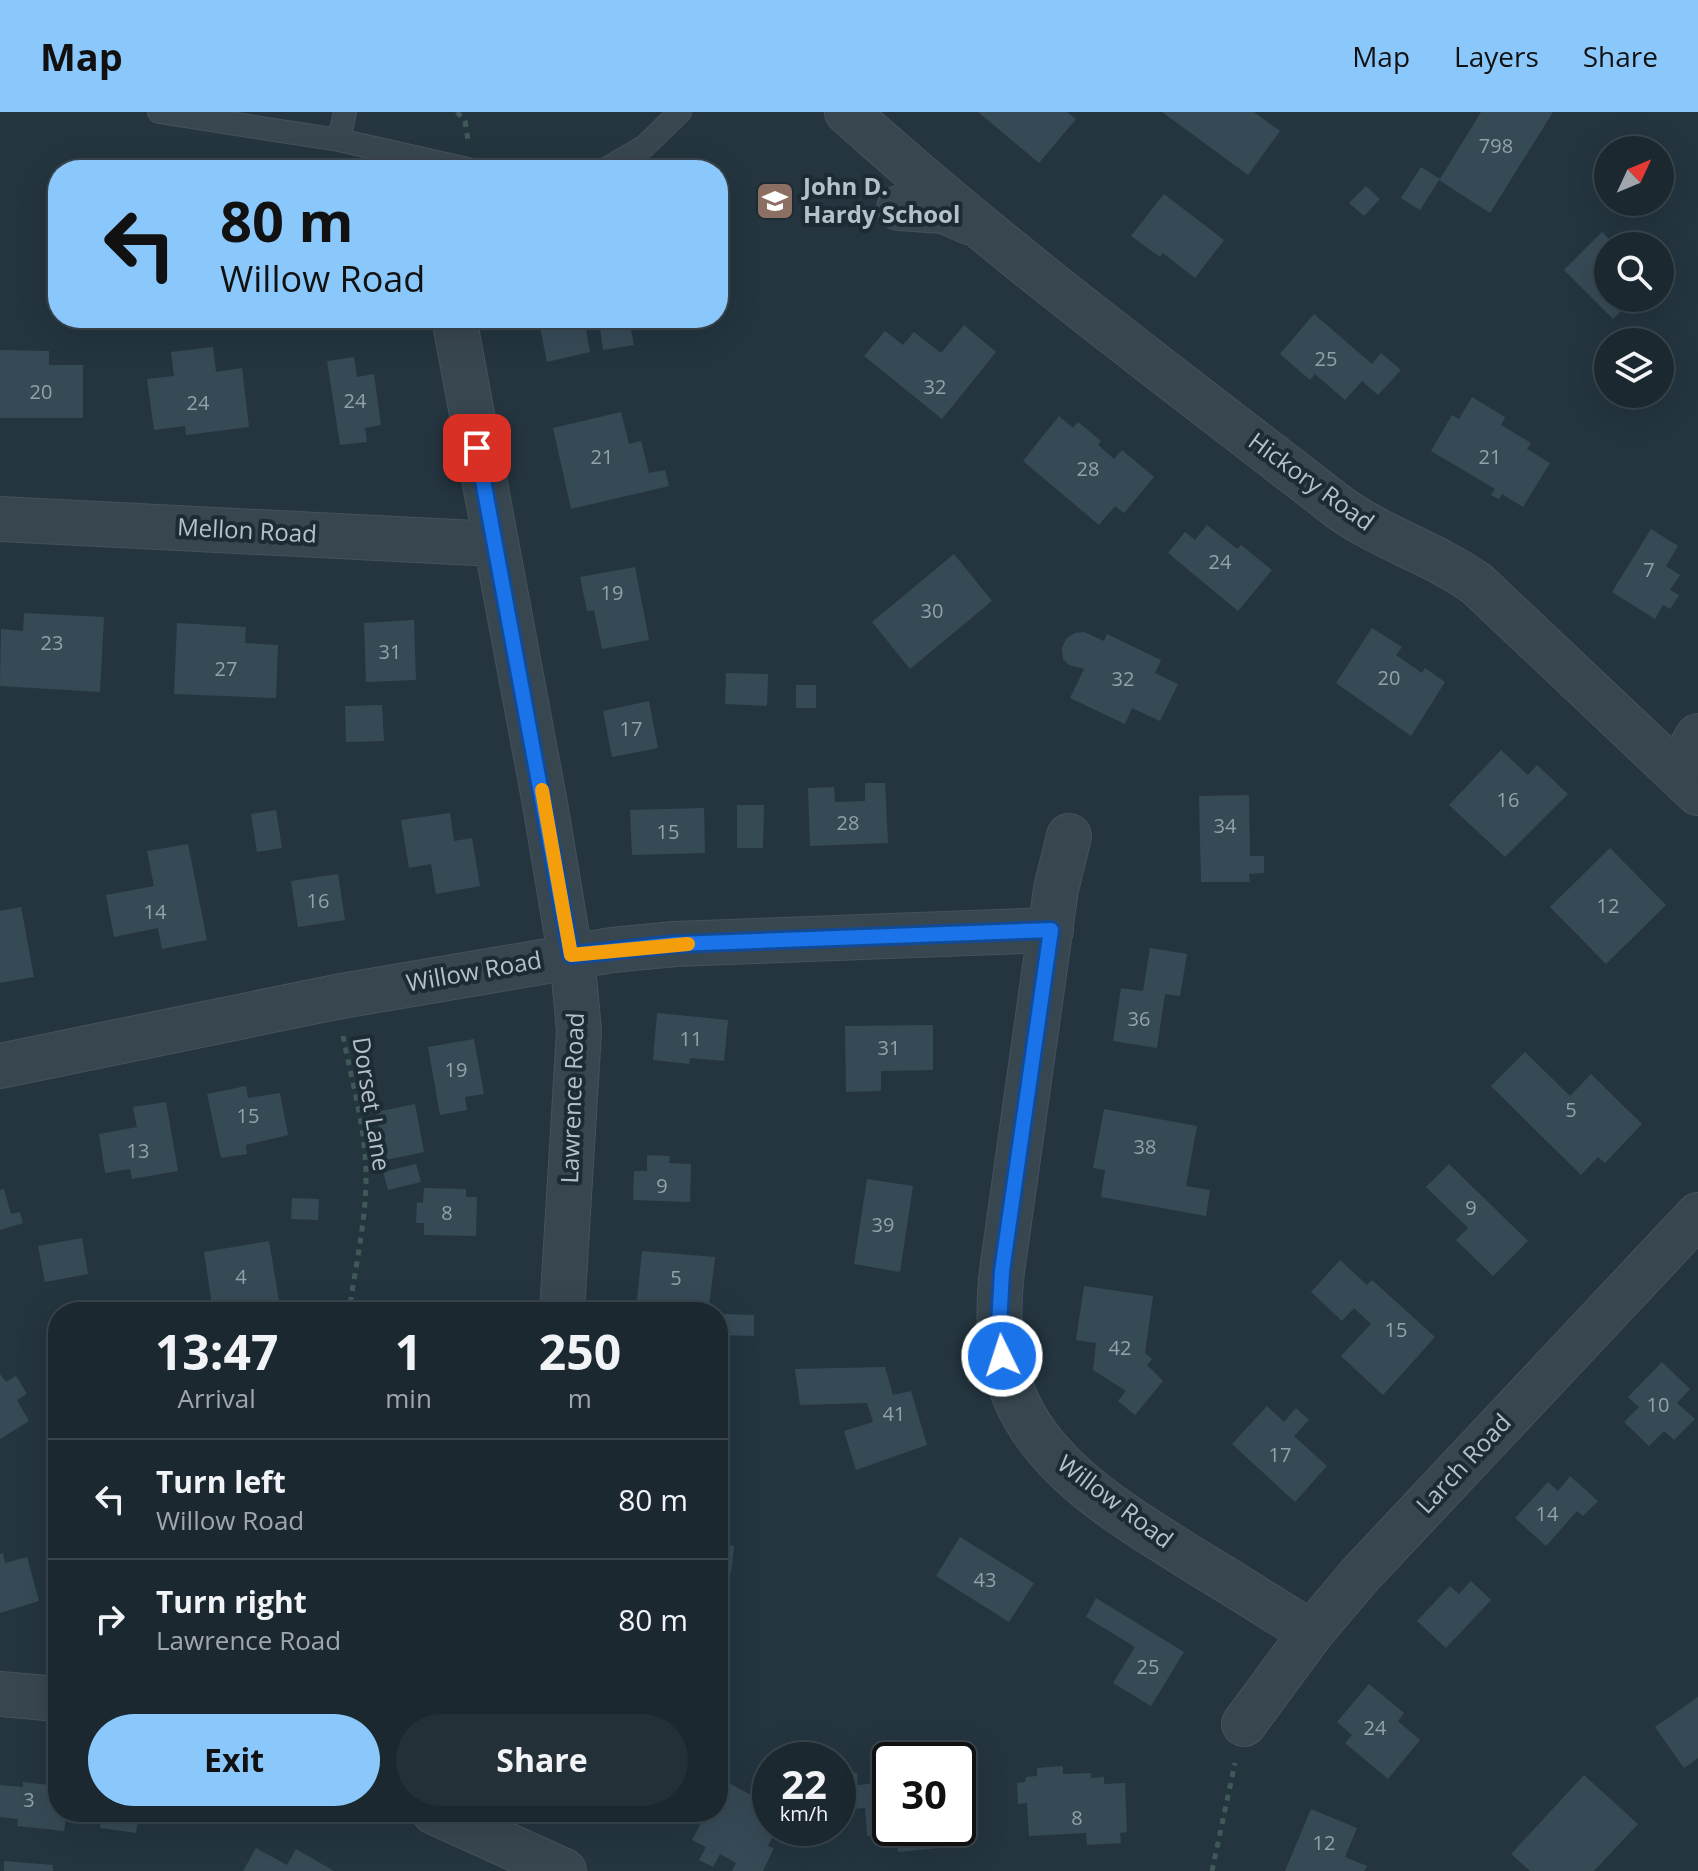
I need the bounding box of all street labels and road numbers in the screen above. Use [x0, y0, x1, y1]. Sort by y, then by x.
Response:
street label: Hickory Road [1242, 424, 1381, 538]
street label: Mellon Road [176, 509, 318, 550]
street label: Willow Road [403, 942, 544, 999]
street label: Lawrence Road [552, 1012, 591, 1184]
street label: Dorset Lane [346, 1034, 399, 1173]
street label: Larch Road [1408, 1406, 1518, 1520]
street label: Willow Road [1051, 1446, 1180, 1555]

